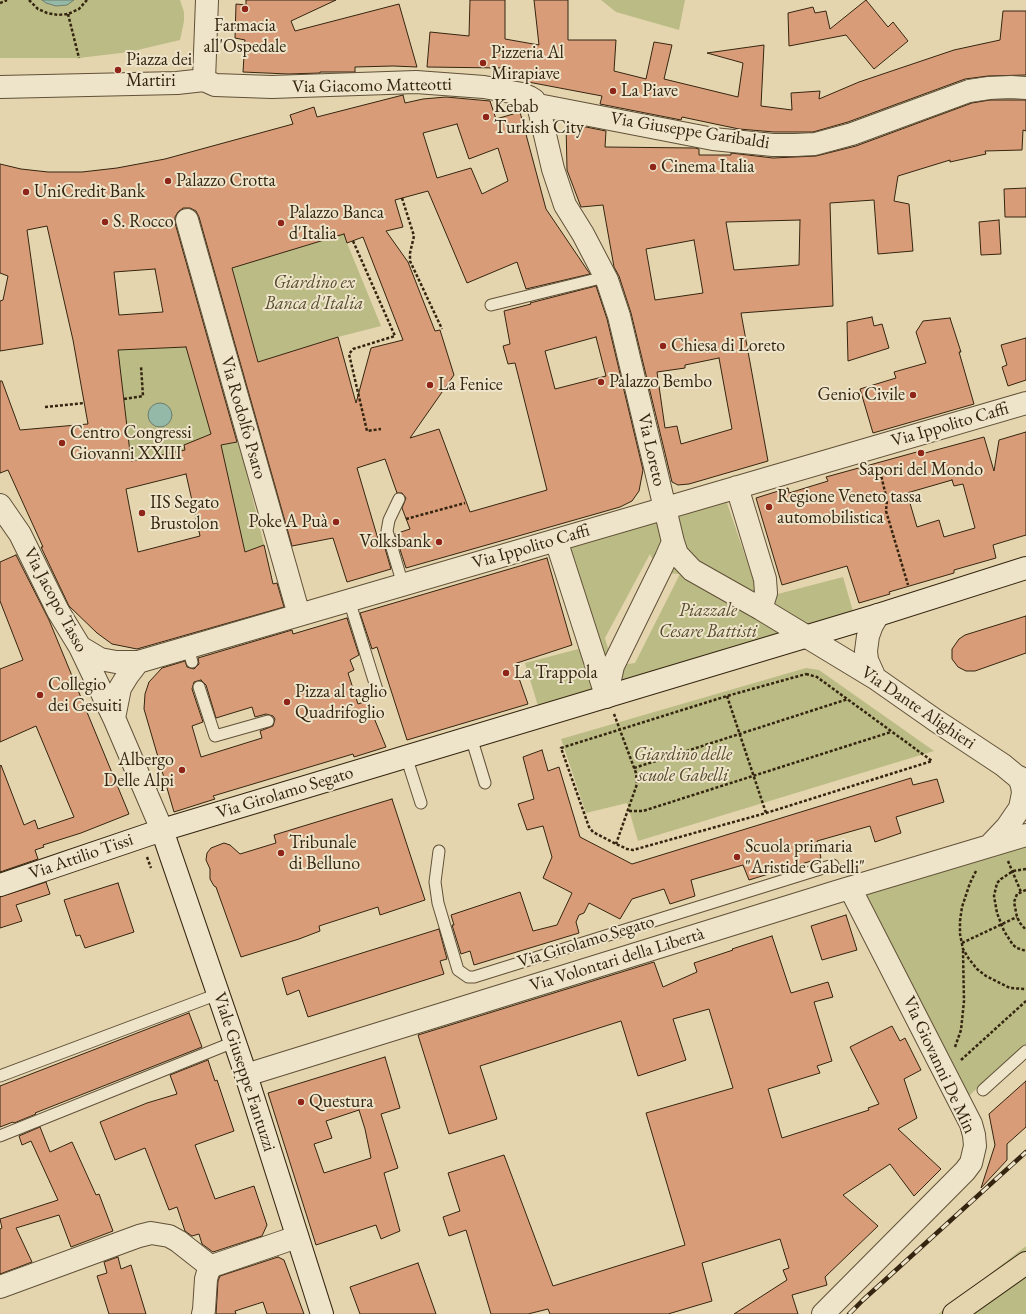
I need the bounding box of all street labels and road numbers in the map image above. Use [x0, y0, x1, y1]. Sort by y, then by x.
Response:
street label: Via Giacomo Matteotti [292, 74, 452, 98]
street label: Via Giuseppe Garibaldi [609, 108, 771, 154]
street label: Via Rodolfo Psaro [215, 354, 271, 482]
street label: Via Ippolito Caffi [889, 398, 1011, 452]
street label: Via Loreto [632, 412, 670, 488]
street label: Via Ippolito Caffi [470, 520, 592, 574]
street label: Via Jacopo Tasso [18, 544, 92, 656]
street label: Via Dante Alighieri [857, 662, 979, 754]
street label: Via Girolamo Segato [214, 762, 356, 824]
street label: Via Attilio Tissi [26, 829, 136, 885]
street label: Via Girolamo Segato [515, 911, 657, 973]
street label: Via Volontari della Libertà [527, 923, 707, 997]
street label: Viale Giuseppe Fantuzzi [208, 990, 280, 1154]
street label: Via Giovanni De Min [898, 993, 980, 1137]

